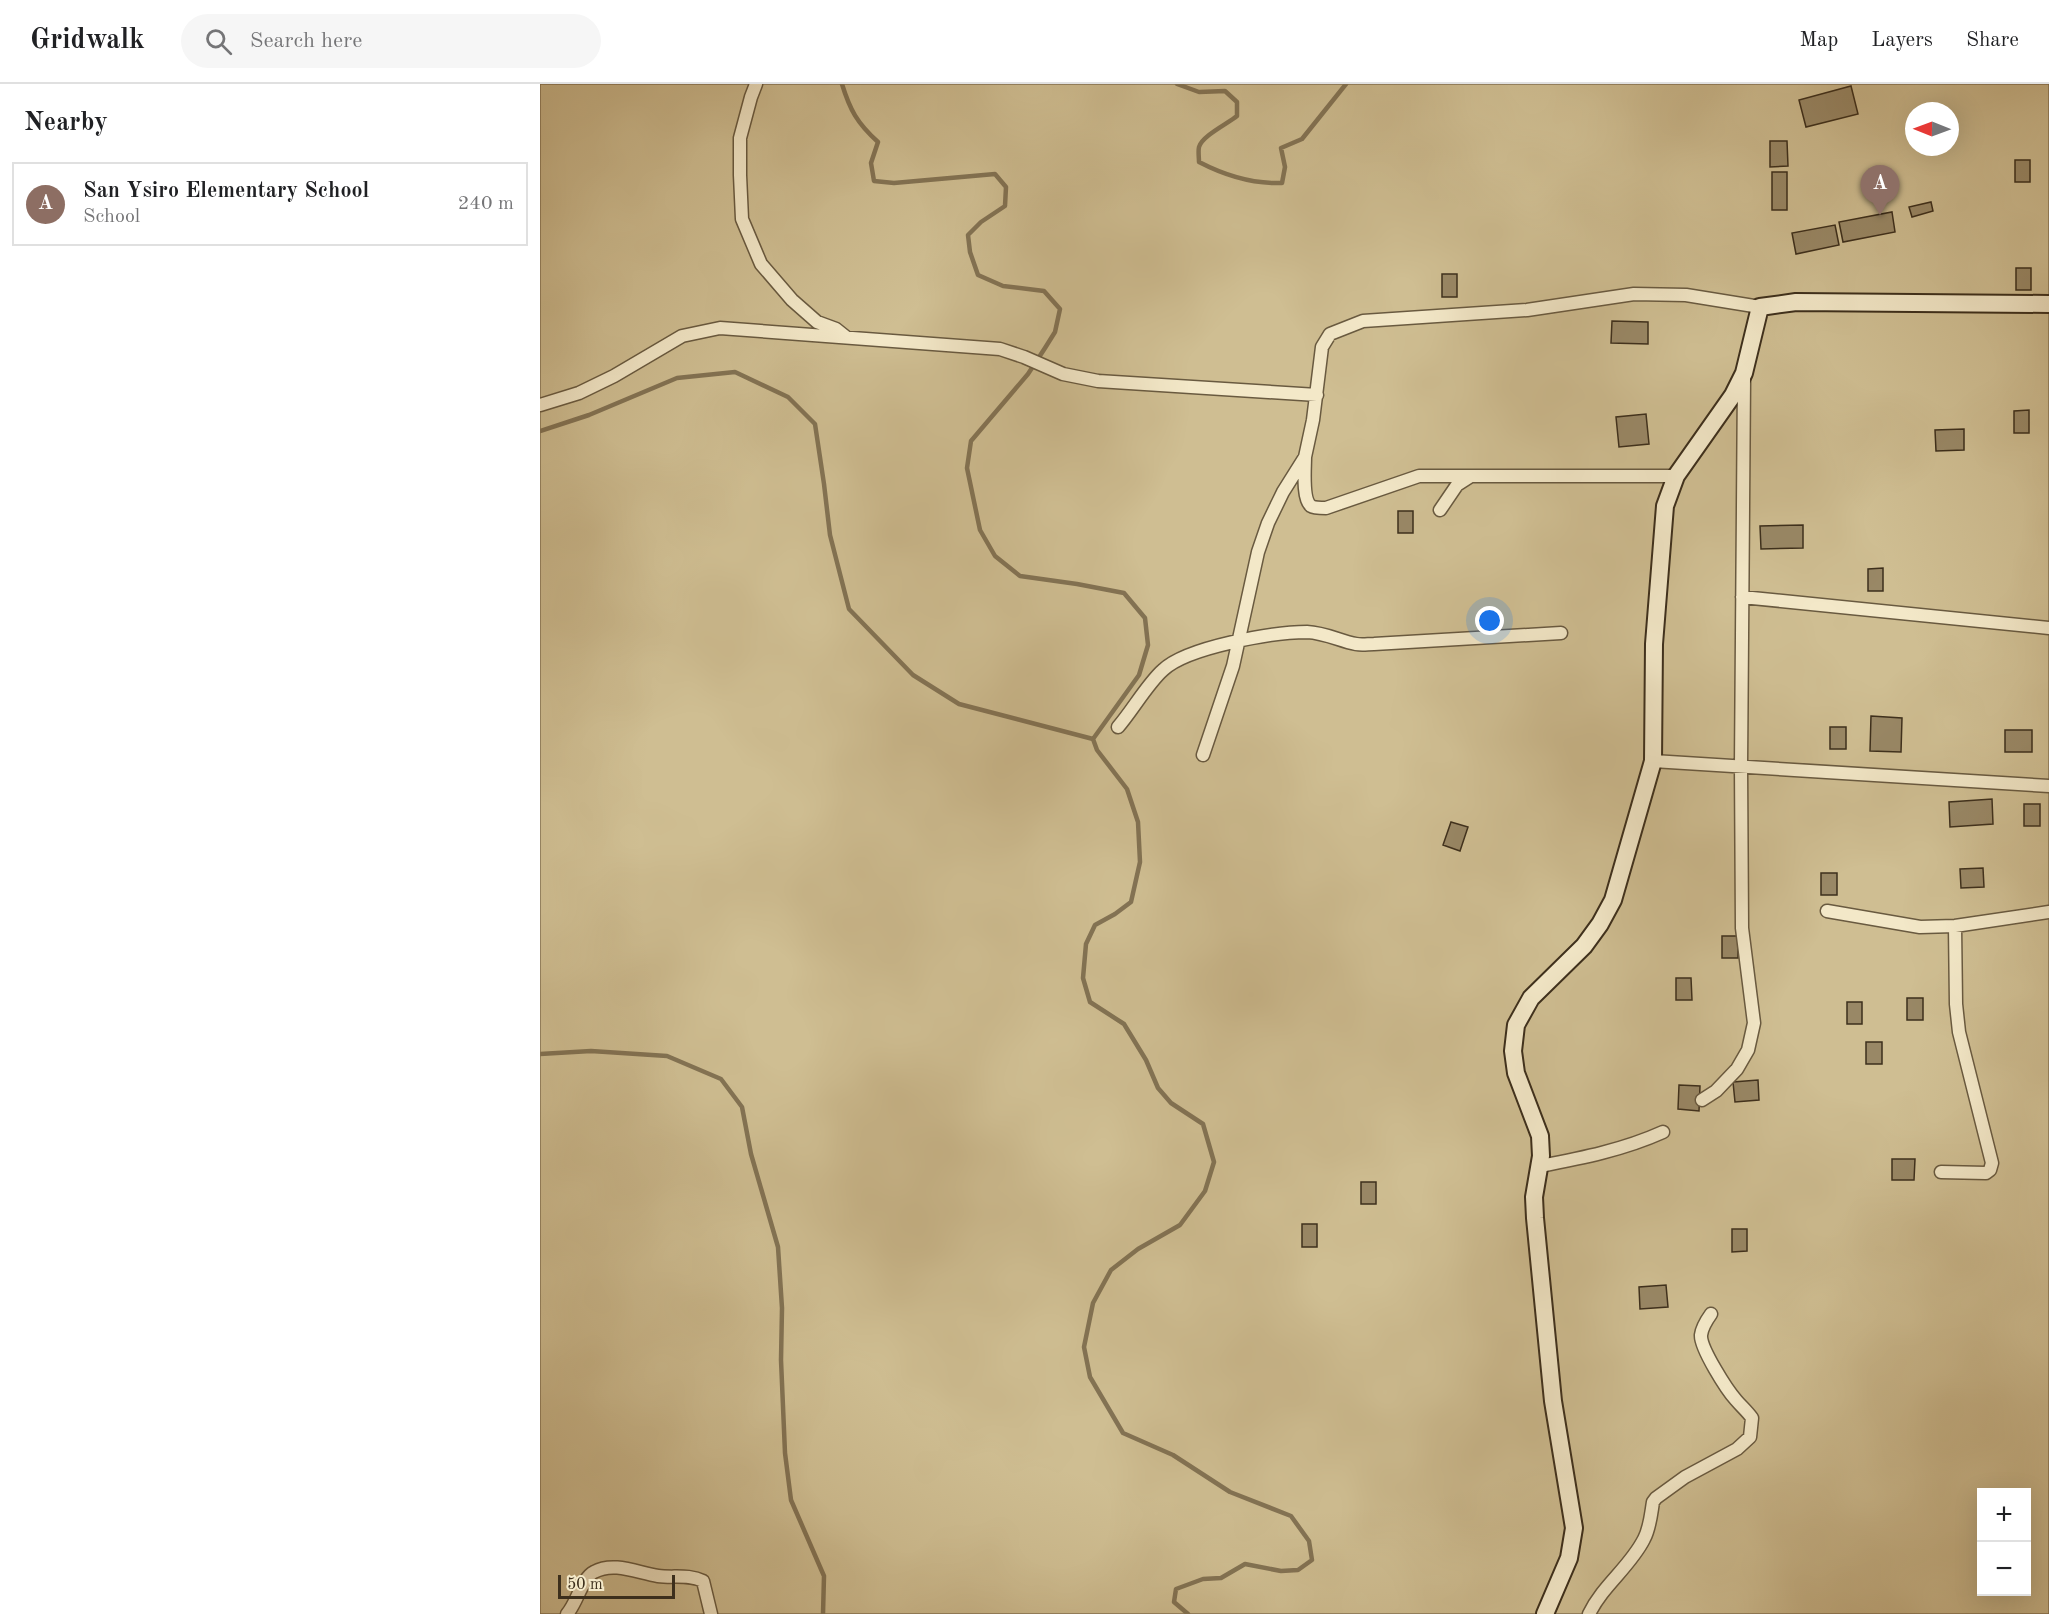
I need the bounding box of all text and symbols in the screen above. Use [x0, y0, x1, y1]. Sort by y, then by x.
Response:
search box [181, 14, 601, 68]
icon: search [202, 25, 235, 58]
text: Gridwalk [30, 27, 145, 55]
text: Search here [250, 30, 362, 52]
text: Map [1799, 30, 1838, 51]
text: Layers [1871, 30, 1933, 51]
text: Share [1966, 30, 2019, 51]
north arrow [1905, 102, 1959, 156]
text: Nearby [24, 110, 108, 136]
pin: A [1860, 166, 1900, 215]
text: San Ysiro Elementary School [83, 180, 369, 202]
text: A [38, 194, 53, 214]
text: 240 m [458, 194, 514, 214]
text: School [83, 207, 140, 227]
your location [1475, 606, 1504, 635]
map controls [1977, 1488, 2031, 1596]
button: + [1977, 1488, 2031, 1542]
button: − [1977, 1542, 2031, 1596]
scale bar [558, 1572, 675, 1600]
text: 50 m [567, 1577, 603, 1593]

